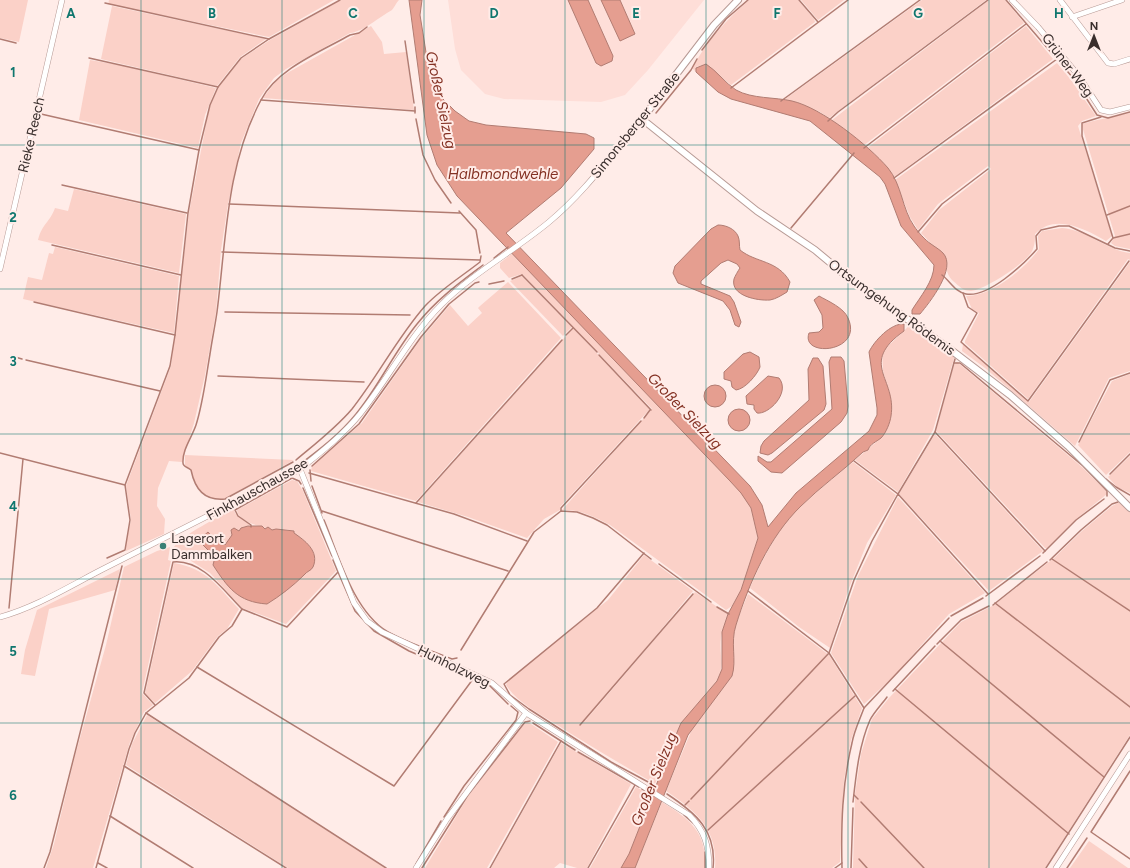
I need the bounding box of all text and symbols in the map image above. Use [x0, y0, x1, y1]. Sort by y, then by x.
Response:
text: A [66, 6, 76, 21]
text: B [208, 6, 216, 21]
text: C [348, 6, 358, 21]
text: D [489, 6, 499, 21]
text: E [632, 6, 640, 21]
text: F [773, 6, 781, 21]
text: G [913, 6, 923, 21]
text: H [1054, 6, 1064, 21]
north arrow [1074, 16, 1114, 56]
text: N [1090, 20, 1098, 33]
street label: Grüner Weg [1038, 30, 1097, 101]
water label: Großer Sielzug [422, 49, 460, 151]
text: 1 [10, 65, 16, 80]
street label: Simonsberger Straße [587, 68, 684, 182]
street label: Rieke Reech [15, 96, 48, 174]
water label: Halbmondwehle [448, 165, 558, 183]
text: 2 [9, 210, 17, 225]
street label: Ortsumgehung Rödemis [825, 256, 958, 359]
text: 3 [9, 354, 17, 369]
water label: Großer Sielzug [644, 369, 726, 453]
street label: Finkhauschaussee [204, 454, 311, 524]
text: 4 [9, 499, 17, 514]
place label: Lagerort Dammbalken [171, 530, 252, 563]
marker: Lagerort Dammbalken [158, 541, 168, 551]
street label: Hunholzweg [415, 642, 493, 691]
text: 5 [9, 644, 17, 659]
water label: Großer Sielzug [627, 729, 681, 828]
text: 6 [9, 788, 17, 803]

